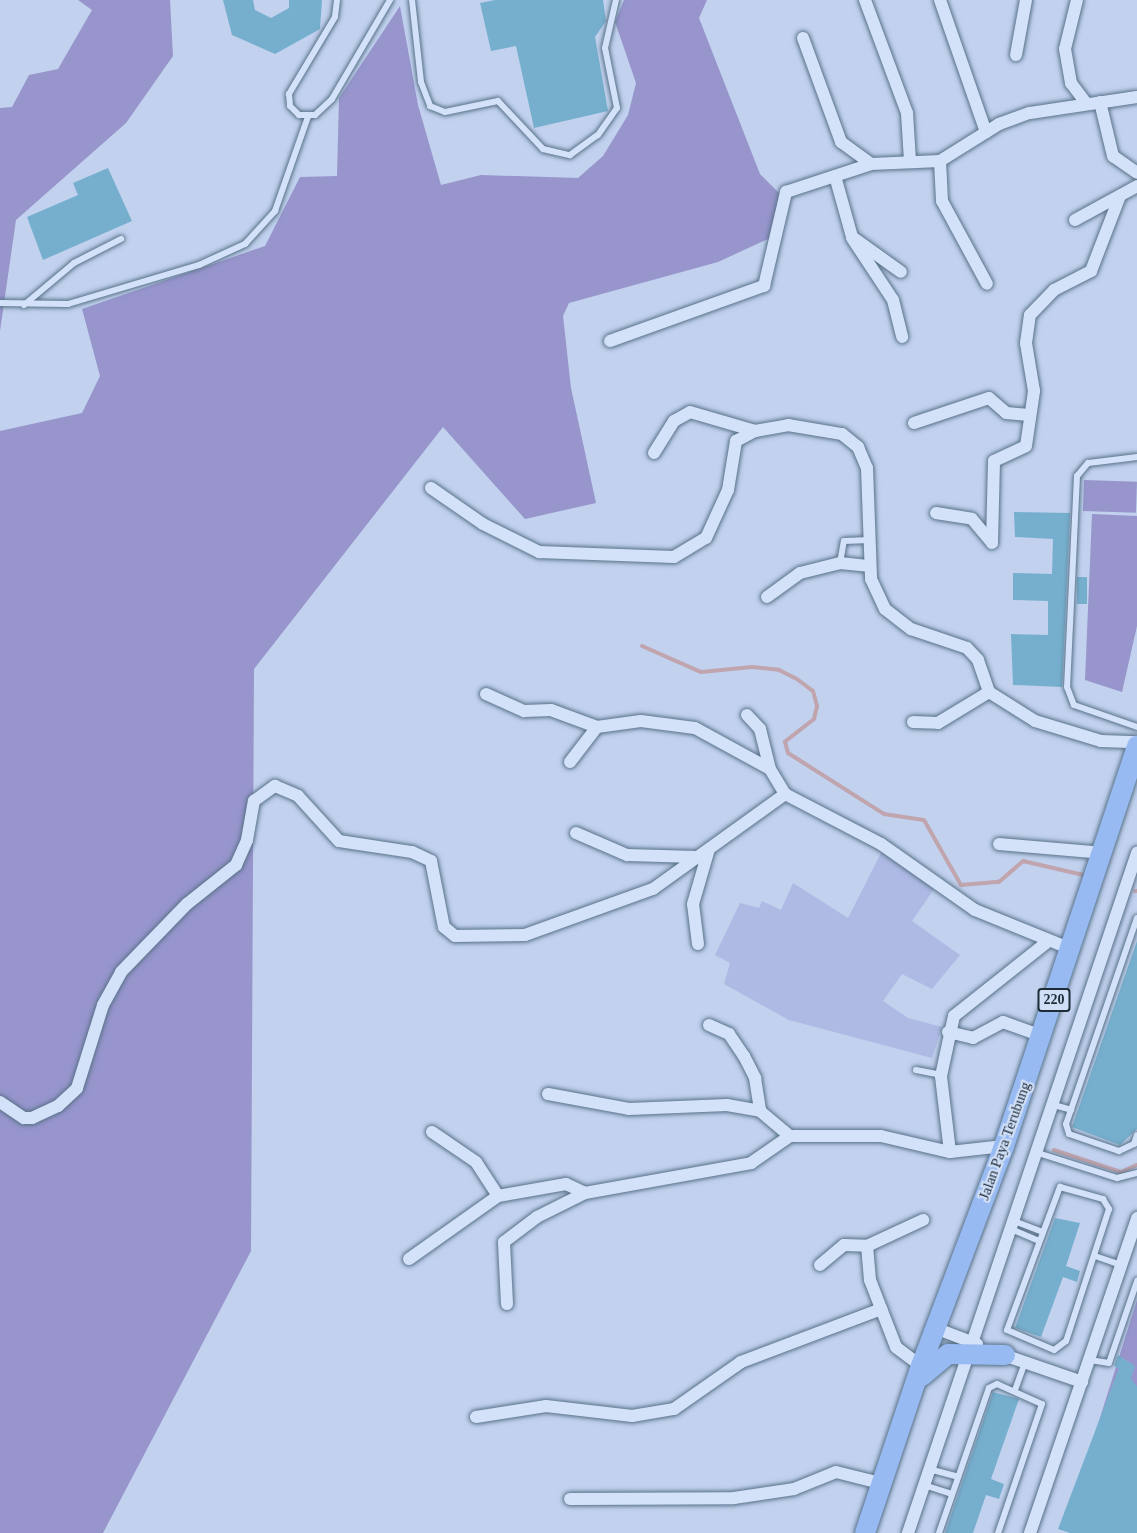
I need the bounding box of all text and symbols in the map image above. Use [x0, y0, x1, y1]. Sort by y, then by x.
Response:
road number: 220 [1034, 989, 1074, 1011]
street label: Jalan Paya Terubung [972, 1070, 1038, 1212]

